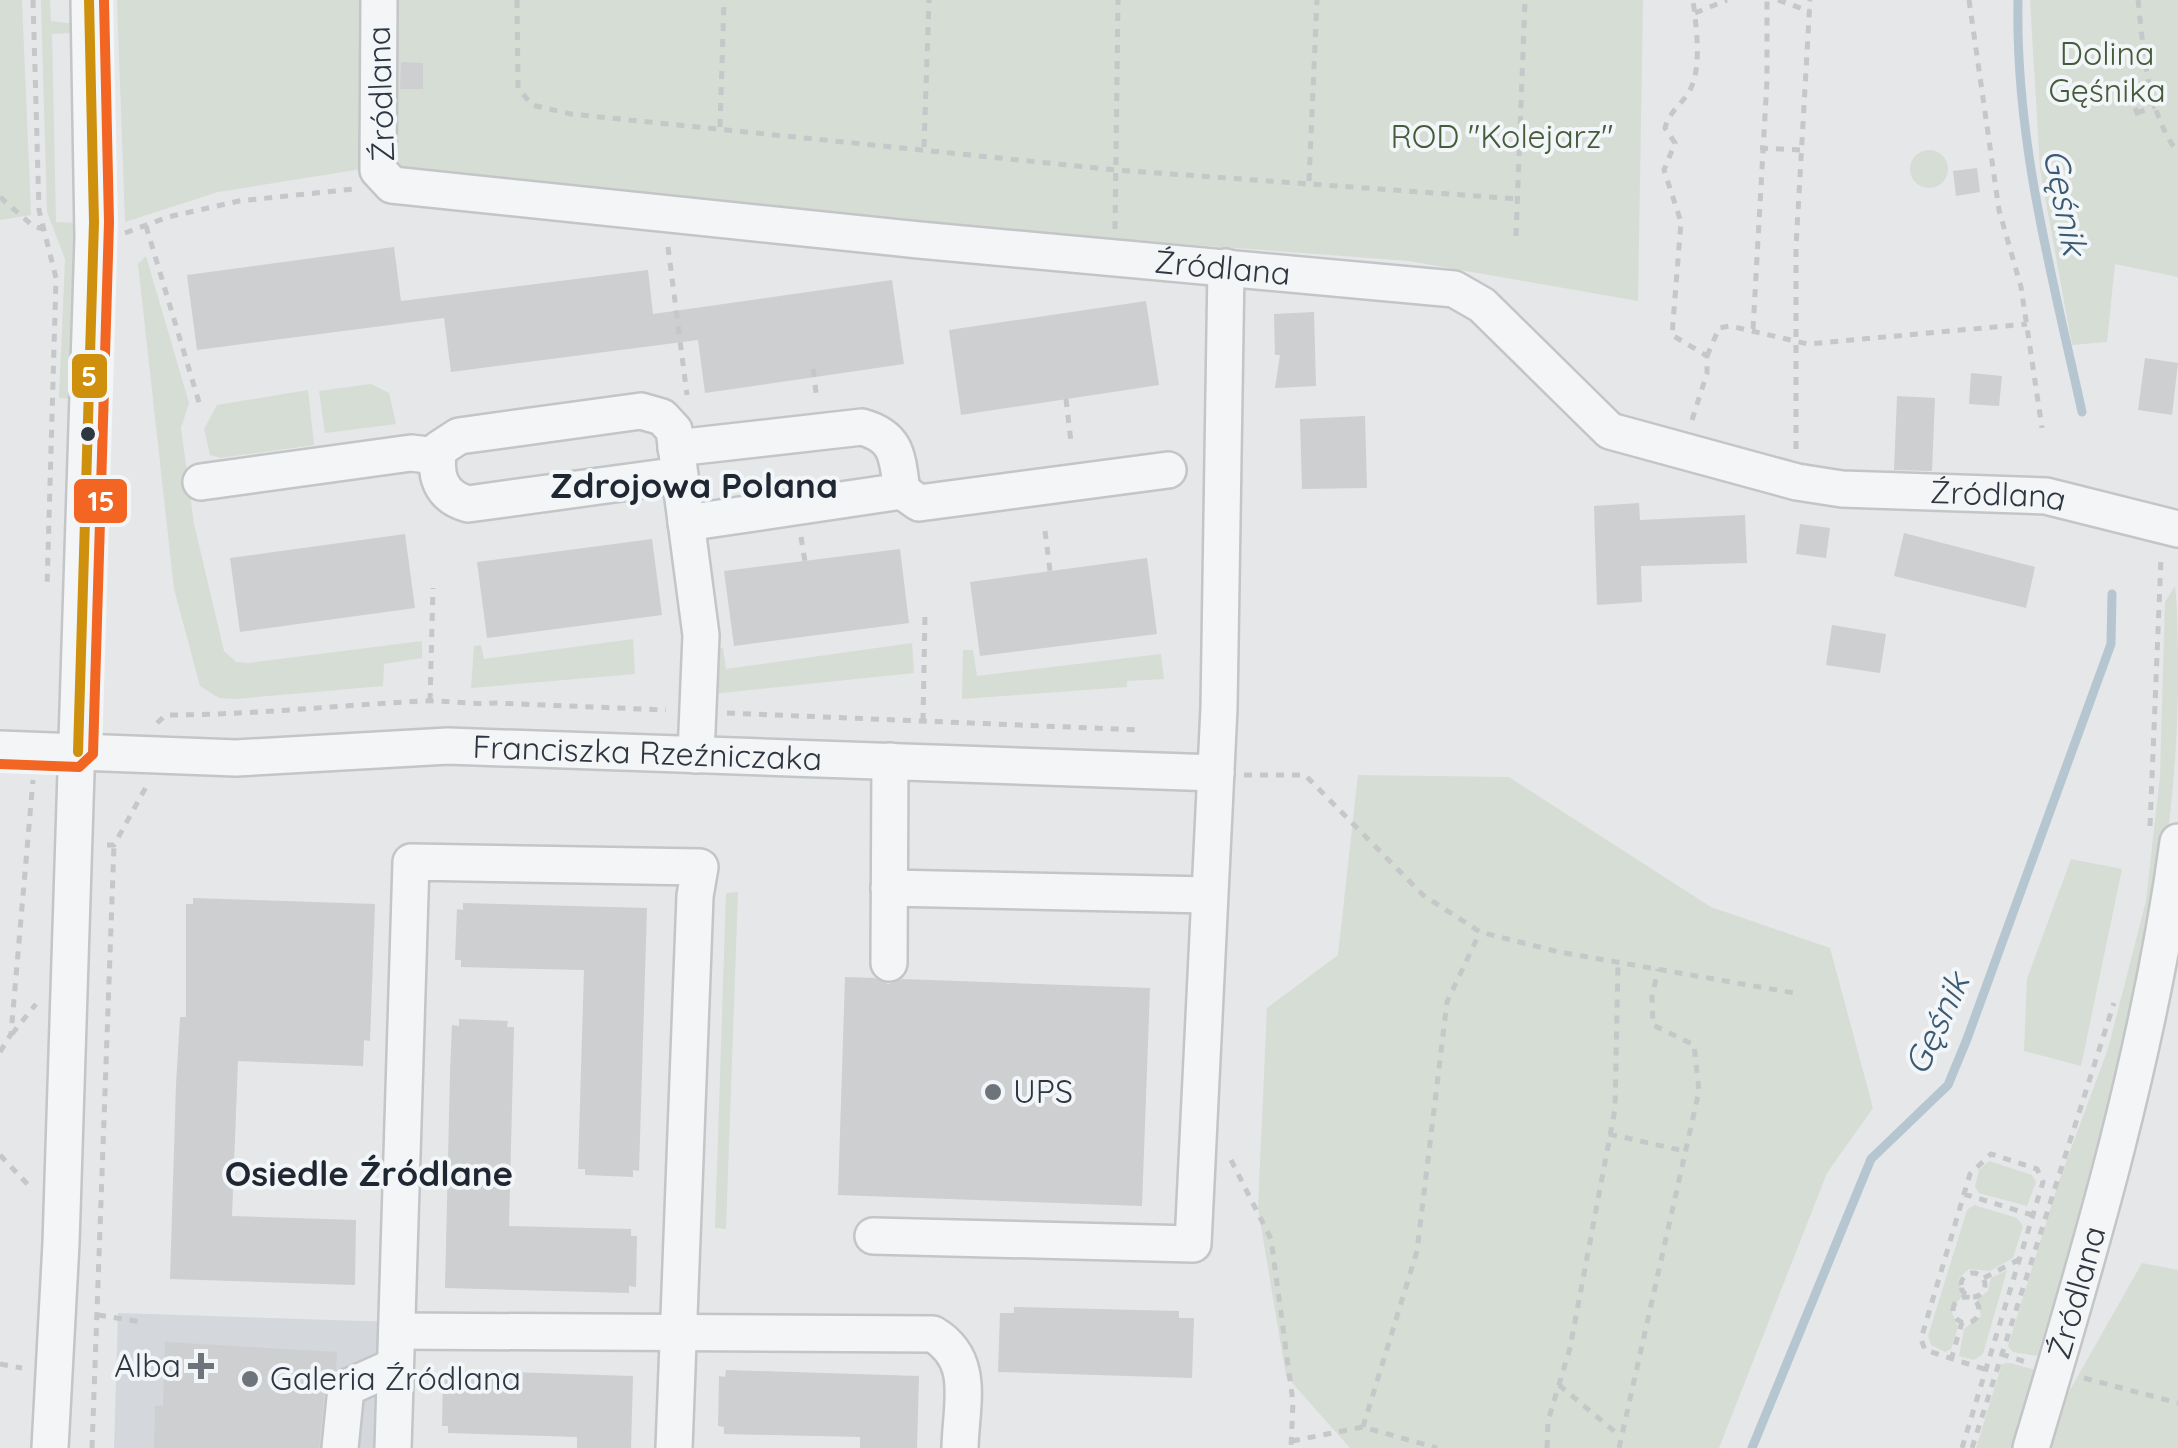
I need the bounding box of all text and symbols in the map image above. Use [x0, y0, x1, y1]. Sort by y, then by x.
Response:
street label: Źródlana [358, 25, 402, 163]
park label: Dolina Gęśnika [2048, 33, 2166, 110]
park label: ROD "Kolejarz" [1391, 116, 1613, 156]
water label: Gęśnik [2034, 145, 2098, 262]
street label: Źródlana [1153, 241, 1292, 293]
line badge: 5 [70, 352, 109, 400]
text: 5 [81, 358, 97, 393]
unlabelled marker [78, 424, 98, 444]
district label: Zdrojowa Polana [550, 463, 838, 507]
street label: Źródlana [1929, 471, 2071, 519]
line badge: 15 [72, 477, 129, 525]
text: 15 [87, 483, 115, 518]
street label: Franciszka Rzeźniczaka [472, 726, 823, 778]
water label: Gęśnik [1894, 963, 1980, 1081]
place label: UPS [1013, 1071, 1073, 1111]
marker: UPS [982, 1081, 1004, 1103]
district label: Osiedle Źródlane [225, 1151, 513, 1195]
street label: Źródlana [2038, 1221, 2114, 1364]
place label: Alba [114, 1345, 181, 1385]
marker: Alba [190, 1355, 212, 1377]
place label: Galeria Źródlana [270, 1358, 521, 1398]
marker: Galeria Źródlana [239, 1368, 261, 1390]

